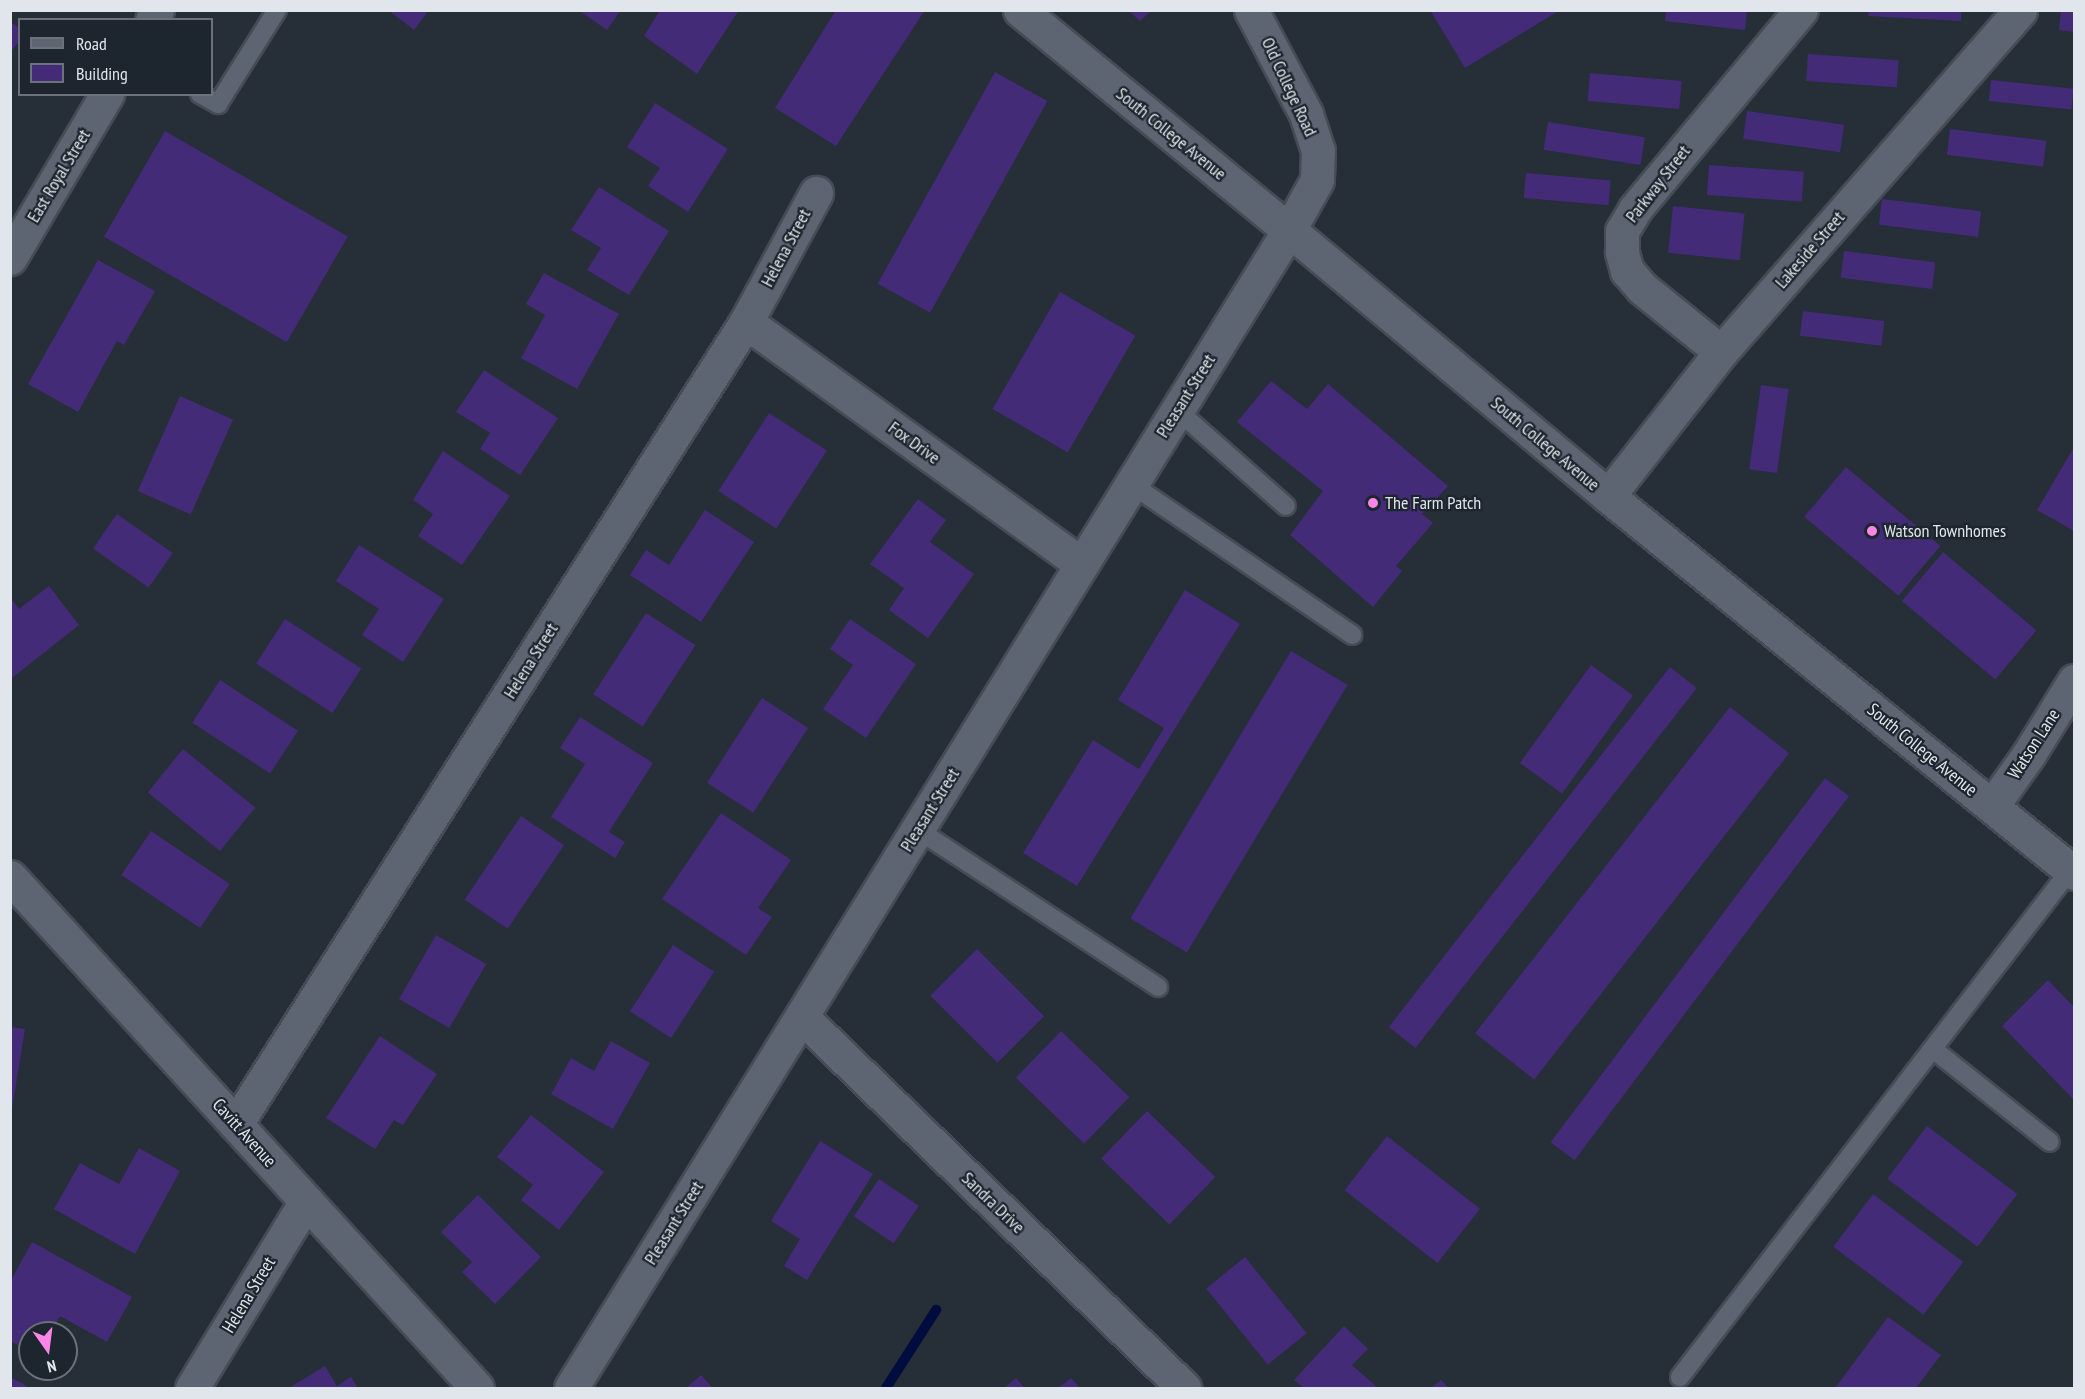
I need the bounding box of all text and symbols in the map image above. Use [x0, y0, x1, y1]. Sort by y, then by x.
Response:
legend [18, 18, 213, 96]
text: Road [76, 32, 107, 55]
street label: Old College Road [1257, 34, 1321, 140]
text: Building [76, 62, 128, 85]
street label: South College Avenue [1111, 83, 1231, 185]
street label: East Royal Street [23, 126, 95, 226]
street label: Parkway Street [1621, 141, 1695, 227]
street label: Helena Street [757, 205, 815, 291]
street label: Lakeside Street [1771, 207, 1849, 293]
street label: Pleasant Street [1152, 350, 1220, 442]
street label: South College Avenue [1486, 392, 1604, 496]
street label: Fox Drive [884, 417, 944, 469]
place label: The Farm Patch [1385, 492, 1481, 514]
marker: The Farm Patch [1366, 496, 1380, 510]
place label: Watson Townhomes [1884, 520, 2006, 542]
marker: Watson Townhomes [1865, 524, 1879, 538]
street label: Helena Street [499, 619, 563, 703]
street label: South College Avenue [1862, 699, 1982, 801]
street label: Watson Lane [2003, 705, 2065, 783]
street label: Pleasant Street [896, 764, 964, 856]
street label: Cavitt Avenue [207, 1094, 281, 1172]
street label: Sandra Drive [957, 1168, 1029, 1238]
street label: Pleasant Street [640, 1177, 708, 1269]
street label: Helena Street [218, 1253, 280, 1337]
north arrow [18, 1321, 78, 1381]
text: N [45, 1356, 58, 1377]

